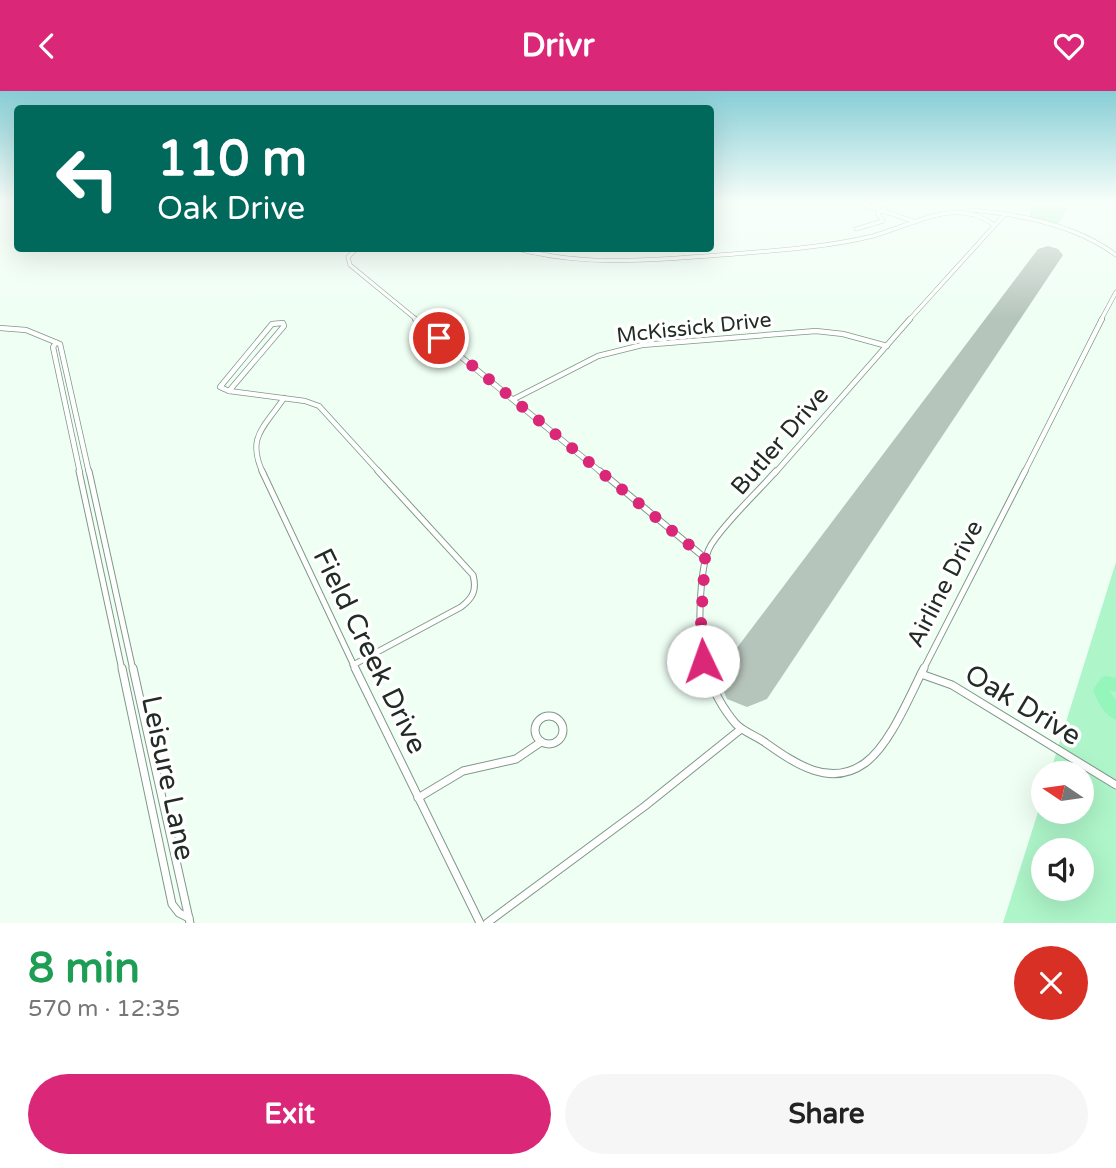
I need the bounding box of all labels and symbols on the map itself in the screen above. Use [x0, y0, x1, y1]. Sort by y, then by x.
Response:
street label: McKissick Drive [615, 307, 773, 349]
pin [409, 308, 469, 368]
street label: Butler Drive [725, 381, 835, 501]
street label: Airline Drive [901, 516, 989, 652]
street label: Field Creek Drive [306, 543, 434, 759]
position arrow [666, 624, 740, 698]
street label: Oak Drive [959, 657, 1087, 753]
street label: Leisure Lane [134, 692, 202, 864]
north arrow [1031, 761, 1094, 824]

